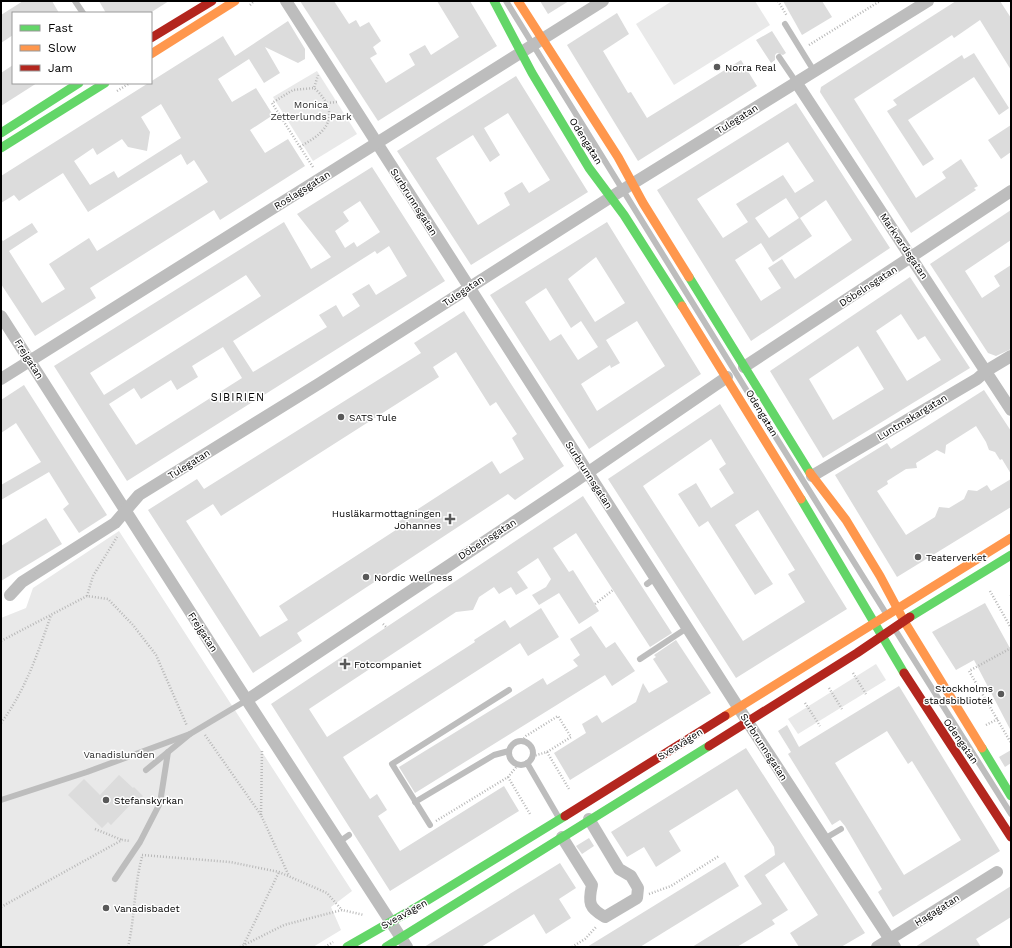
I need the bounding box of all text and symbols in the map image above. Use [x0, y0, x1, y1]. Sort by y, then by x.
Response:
legend [12, 12, 152, 84]
text: Fast [48, 21, 73, 35]
text: Slow [48, 41, 76, 55]
text: Jam [48, 61, 73, 75]
marker: Norra Real [712, 62, 722, 72]
place label: Norra Real [725, 62, 776, 73]
park label: Monica Zetterlunds Park [270, 99, 352, 122]
street label: Tulegatan [714, 102, 760, 136]
street label: Odengatan [567, 116, 605, 166]
street label: Surbrunnsgatan [388, 166, 440, 238]
street label: Roslagsgatan [272, 168, 332, 212]
street label: Markvardsgatan [878, 211, 930, 281]
street label: Döbelnsgatan [837, 263, 899, 309]
street label: Tulegatan [440, 273, 486, 309]
street label: Frejgatan [12, 337, 46, 381]
street label: Odengatan [744, 388, 780, 438]
district label: SIBIRIEN [211, 391, 265, 404]
street label: Luntmakargatan [875, 392, 949, 442]
marker: SATS Tule [336, 412, 346, 422]
place label: SATS Tule [349, 412, 397, 423]
street label: Surbrunnsgatan [563, 439, 615, 511]
street label: Tulegatan [166, 447, 212, 481]
place label: Husläkarmottagningen Johannes [332, 508, 441, 531]
marker: Husläkarmottagningen Johannes [444, 513, 456, 525]
street label: Döbelnsgatan [456, 516, 518, 562]
marker: Teaterverket [913, 552, 923, 562]
place label: Teaterverket [926, 552, 987, 563]
marker: Nordic Wellness [361, 572, 371, 582]
place label: Nordic Wellness [374, 572, 453, 583]
street label: Frejgatan [186, 610, 220, 654]
marker: Fotcompaniet [339, 658, 351, 670]
place label: Fotcompaniet [354, 659, 422, 670]
place label: Stockholms stadsbibliotek [924, 683, 993, 706]
marker: Stockholms stadsbibliotek [996, 689, 1006, 699]
street label: Surbrunnsgatan [738, 711, 790, 783]
street label: Odengatan [941, 716, 981, 766]
street label: Sveavägen [656, 726, 704, 762]
park label: Vanadislunden [83, 749, 155, 760]
marker: Stefanskyrkan [101, 795, 111, 805]
place label: Stefanskyrkan [114, 795, 183, 806]
street label: Hagagatan [913, 892, 961, 928]
street label: Sveavägen [379, 897, 429, 931]
marker: Vanadisbadet [101, 903, 111, 913]
place label: Vanadisbadet [114, 903, 180, 914]

